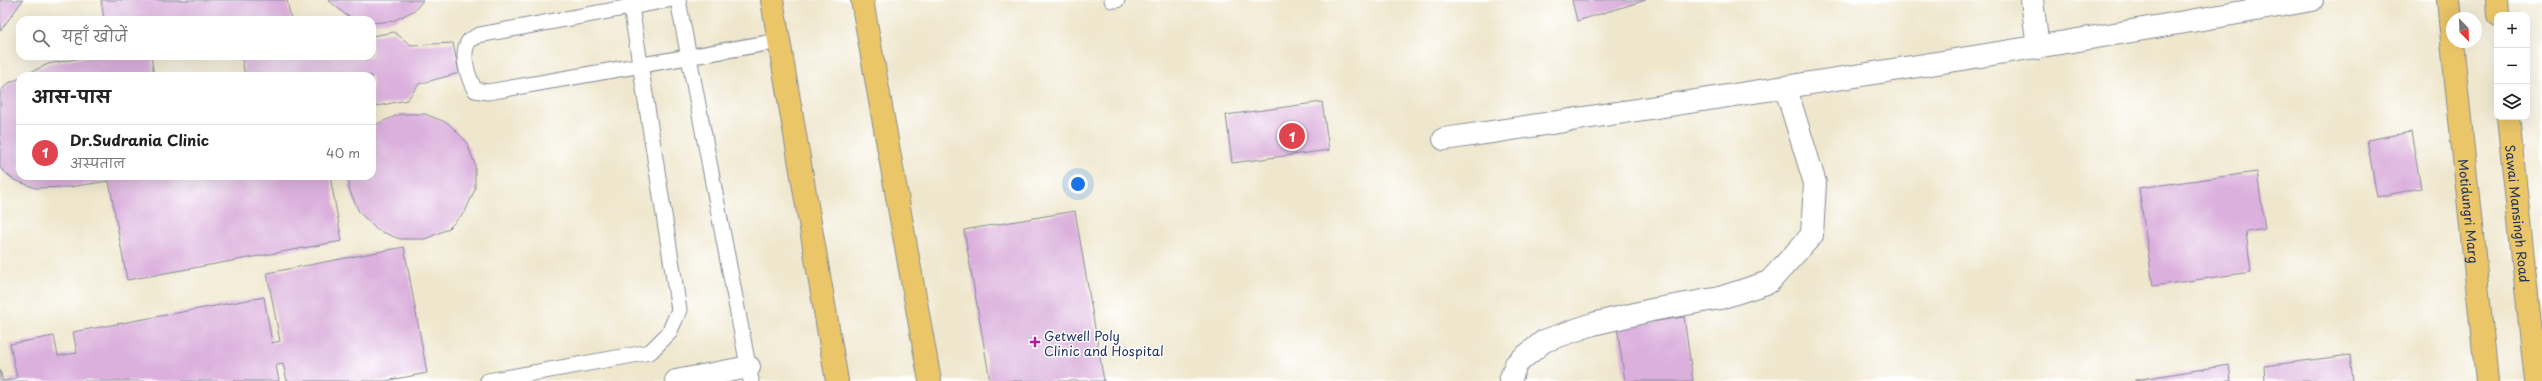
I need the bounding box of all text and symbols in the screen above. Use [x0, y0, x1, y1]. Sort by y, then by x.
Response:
north arrow [2446, 12, 2482, 48]
map controls [2494, 12, 2530, 120]
button: + [2494, 12, 2530, 48]
search box [16, 16, 376, 60]
text: यहाँ खोजें [62, 24, 128, 47]
icon: search [30, 27, 52, 49]
button: − [2494, 48, 2530, 84]
text: आस-पास [32, 83, 111, 109]
button: layers [2494, 84, 2530, 120]
pin: 1 [1279, 121, 1305, 151]
text: Dr.Sudrania Clinic [70, 128, 209, 151]
text: 1 [42, 143, 48, 162]
text: 40 m [326, 143, 360, 162]
street label: Sawai Mansingh Road [2501, 144, 2535, 283]
text: अस्पताल [70, 153, 125, 172]
street label: Motidungri Marg [2455, 158, 2484, 264]
your location [1068, 174, 1088, 194]
place label: Getwell Poly Clinic and Hospital [1044, 326, 1164, 360]
marker: Getwell Poly Clinic and Hospital [1029, 336, 1041, 348]

